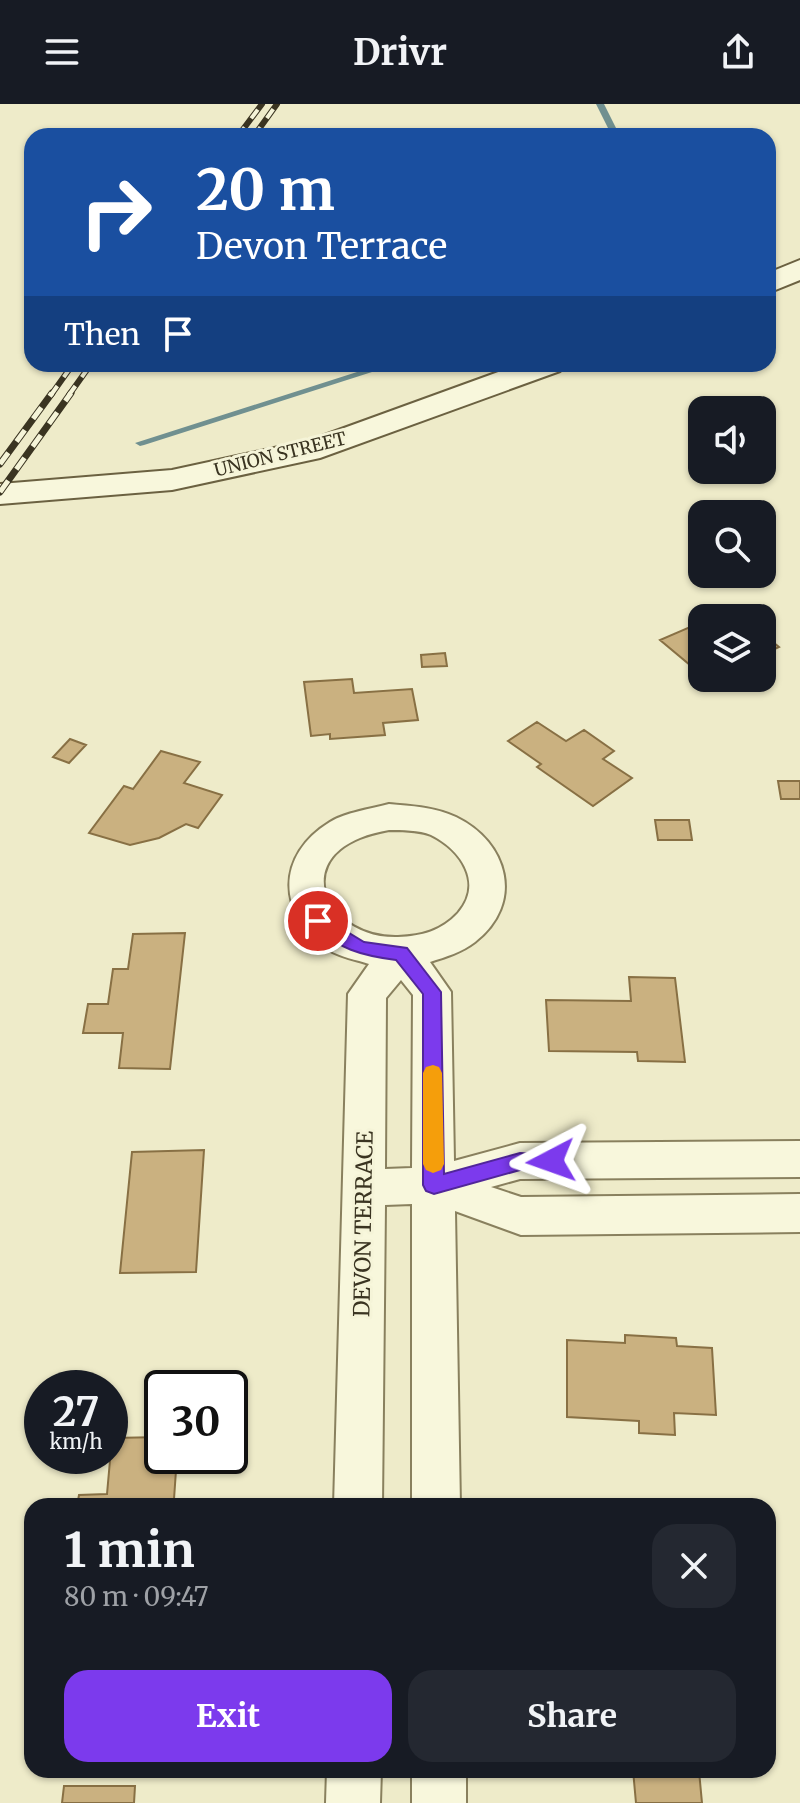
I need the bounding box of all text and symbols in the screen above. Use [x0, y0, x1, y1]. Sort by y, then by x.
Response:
icon: menu [40, 30, 84, 74]
text: Drivr [353, 30, 447, 75]
icon: share [716, 30, 760, 74]
text: 20 m [196, 155, 335, 225]
icon: right [64, 160, 168, 264]
text: Devon Terrace [196, 224, 447, 269]
icon: arrive [156, 312, 200, 356]
text: Then [64, 315, 140, 353]
map controls [688, 396, 776, 692]
button: sound [688, 396, 776, 484]
street label: UNION STREET [212, 426, 349, 482]
button: search [688, 500, 776, 588]
button: layers [688, 604, 776, 692]
pin [284, 887, 352, 955]
icon: arrive [296, 899, 340, 943]
position arrow [509, 1119, 593, 1203]
street label: DEVON TERRACE [347, 1131, 379, 1317]
speed limit sign: 30 [144, 1370, 248, 1474]
text: 27 [53, 1387, 99, 1437]
text: km/h [50, 1429, 102, 1454]
text: 1 min [64, 1520, 195, 1580]
button: close [652, 1524, 736, 1608]
text: 80 m · 09:47 [64, 1580, 209, 1613]
button: Exit [64, 1670, 392, 1762]
button: Share [408, 1670, 736, 1762]

